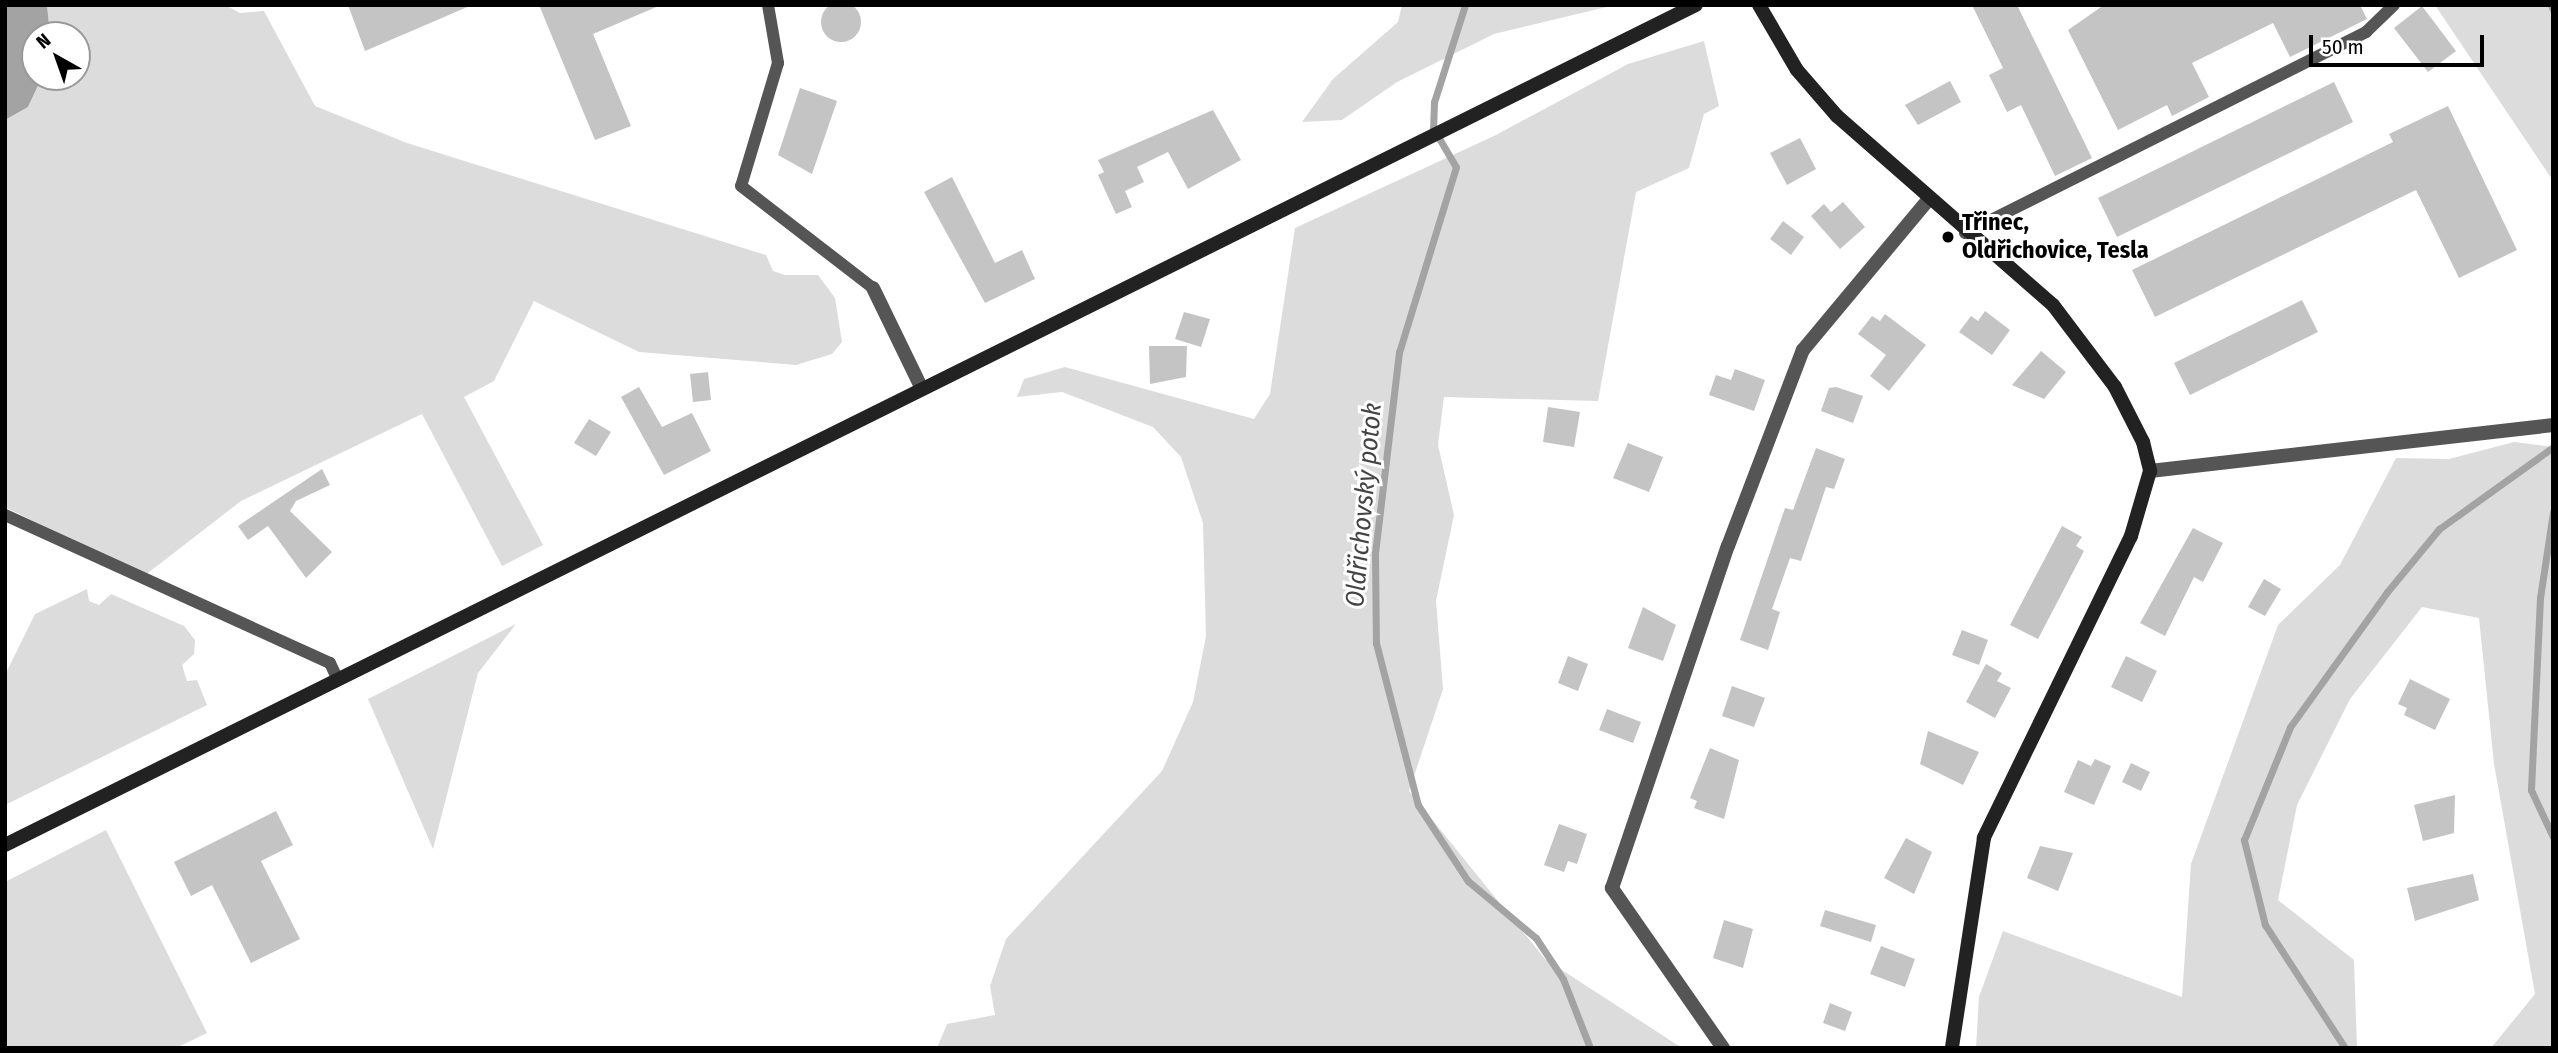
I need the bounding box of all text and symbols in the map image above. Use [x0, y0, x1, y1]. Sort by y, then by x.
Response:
north arrow [21, 21, 91, 91]
scale bar [2313, 21, 2488, 65]
text: N [32, 29, 55, 54]
text: 50 m [2322, 34, 2364, 60]
place label: Třinec, Oldřichovice, Tesla [1962, 209, 2149, 265]
marker: Třinec, Oldřichovice, Tesla [1940, 229, 1956, 245]
water label: Oldřichovský potok [1340, 402, 1388, 608]

